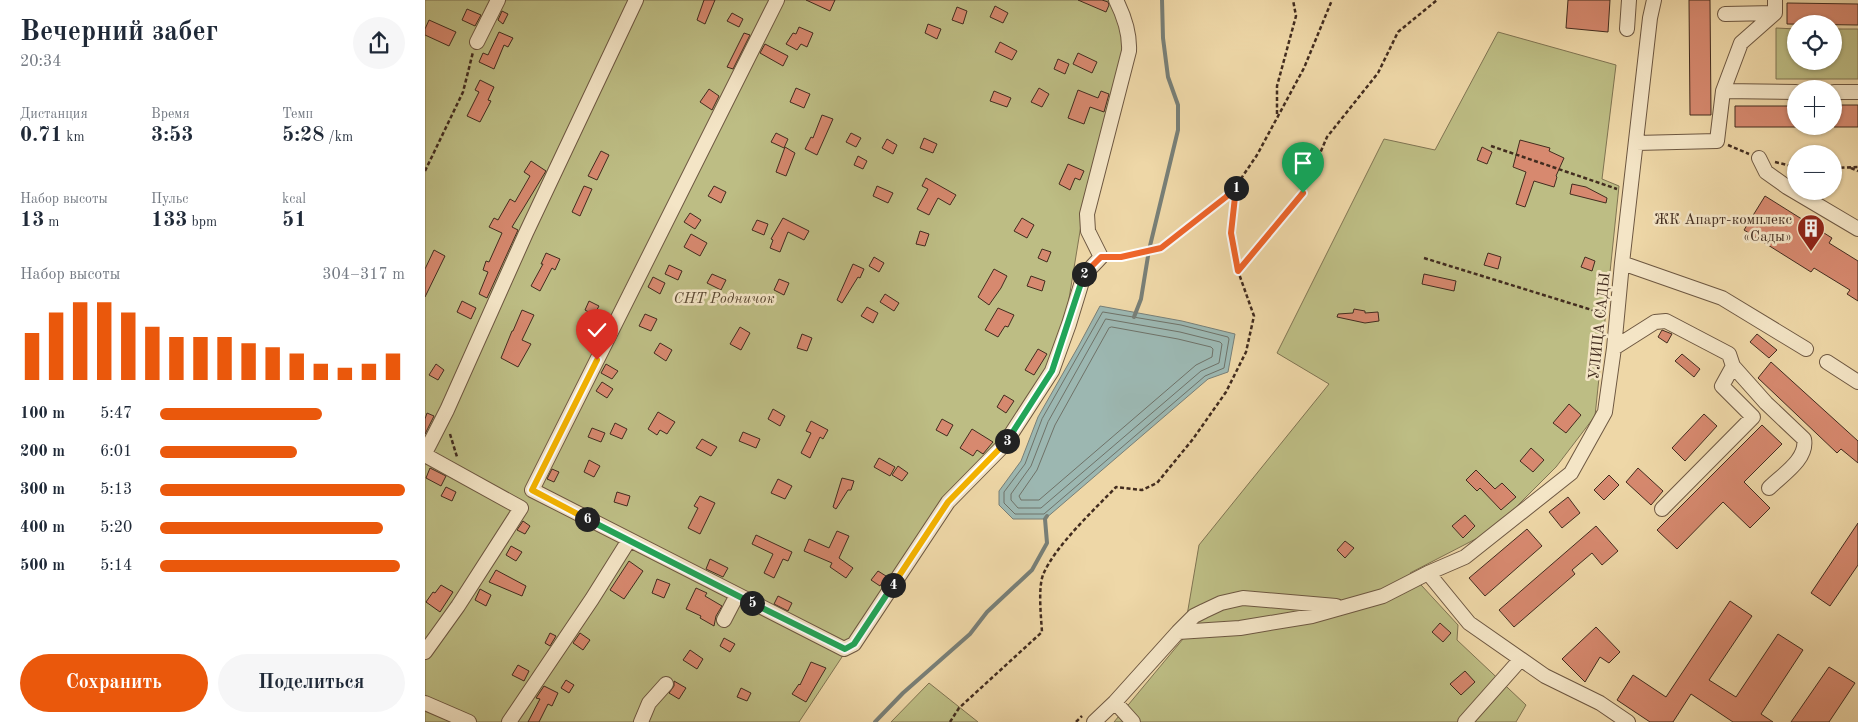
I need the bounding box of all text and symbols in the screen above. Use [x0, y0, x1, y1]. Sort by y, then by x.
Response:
map controls [1787, 15, 1842, 200]
button: locate [1787, 15, 1842, 70]
button: share [353, 17, 405, 69]
text: Вечерний забег [20, 19, 218, 47]
text: 20:34 [20, 54, 62, 70]
button: + [1787, 80, 1842, 135]
text: Дистанция [20, 107, 88, 121]
text: Время [151, 107, 190, 121]
text: Темп [282, 107, 313, 121]
text: 0.71 [20, 125, 62, 146]
text: 3:53 [151, 125, 193, 146]
text: 5:28 [282, 125, 324, 146]
text: km [62, 130, 85, 144]
text: /km [324, 130, 353, 144]
pin [1282, 142, 1324, 193]
button: − [1787, 145, 1842, 200]
icon: arrive [1289, 149, 1317, 177]
pin: 1 [1223, 176, 1249, 200]
text: 1 [1232, 181, 1241, 195]
text: Набор высоты [20, 192, 108, 206]
text: Пульс [151, 192, 188, 206]
text: kcal [282, 192, 306, 206]
text: 13 [20, 210, 44, 231]
text: 133 [151, 210, 188, 231]
text: 51 [282, 210, 306, 231]
place label: ЖК Апарт-комплекс «Сады» [1654, 213, 1792, 245]
building icon: ЖК Апарт-комплекс «Сады» [1796, 213, 1826, 252]
text: m [44, 215, 59, 229]
text: bpm [188, 215, 217, 229]
pin: 2 [1071, 262, 1097, 286]
text: Набор высоты [20, 267, 120, 283]
text: 304–317 m [322, 267, 405, 283]
text: 2 [1080, 267, 1089, 281]
street label: УЛИЦА САДЫ [1587, 272, 1614, 381]
park label: СНТ Родничок [673, 292, 775, 307]
pin [576, 309, 618, 360]
icon: check [583, 316, 611, 344]
text: 100 m [20, 406, 65, 422]
text: 5:47 [100, 406, 132, 422]
pin: 3 [995, 428, 1019, 454]
text: 3 [1003, 434, 1012, 448]
text: 200 m [20, 444, 65, 460]
text: 6:01 [100, 444, 132, 460]
text: 300 m [20, 482, 65, 498]
text: 5:13 [100, 482, 132, 498]
pin: 6 [575, 506, 599, 532]
text: 6 [583, 512, 592, 526]
text: 400 m [20, 520, 65, 536]
text: 5:20 [100, 520, 132, 536]
text: 500 m [20, 558, 65, 574]
text: 5:14 [100, 558, 132, 574]
pin: 4 [881, 572, 905, 598]
text: 4 [889, 578, 898, 592]
pin: 5 [739, 590, 765, 616]
text: 5 [748, 596, 757, 610]
button: Сохранить [20, 654, 208, 712]
button: Поделиться [218, 654, 405, 712]

